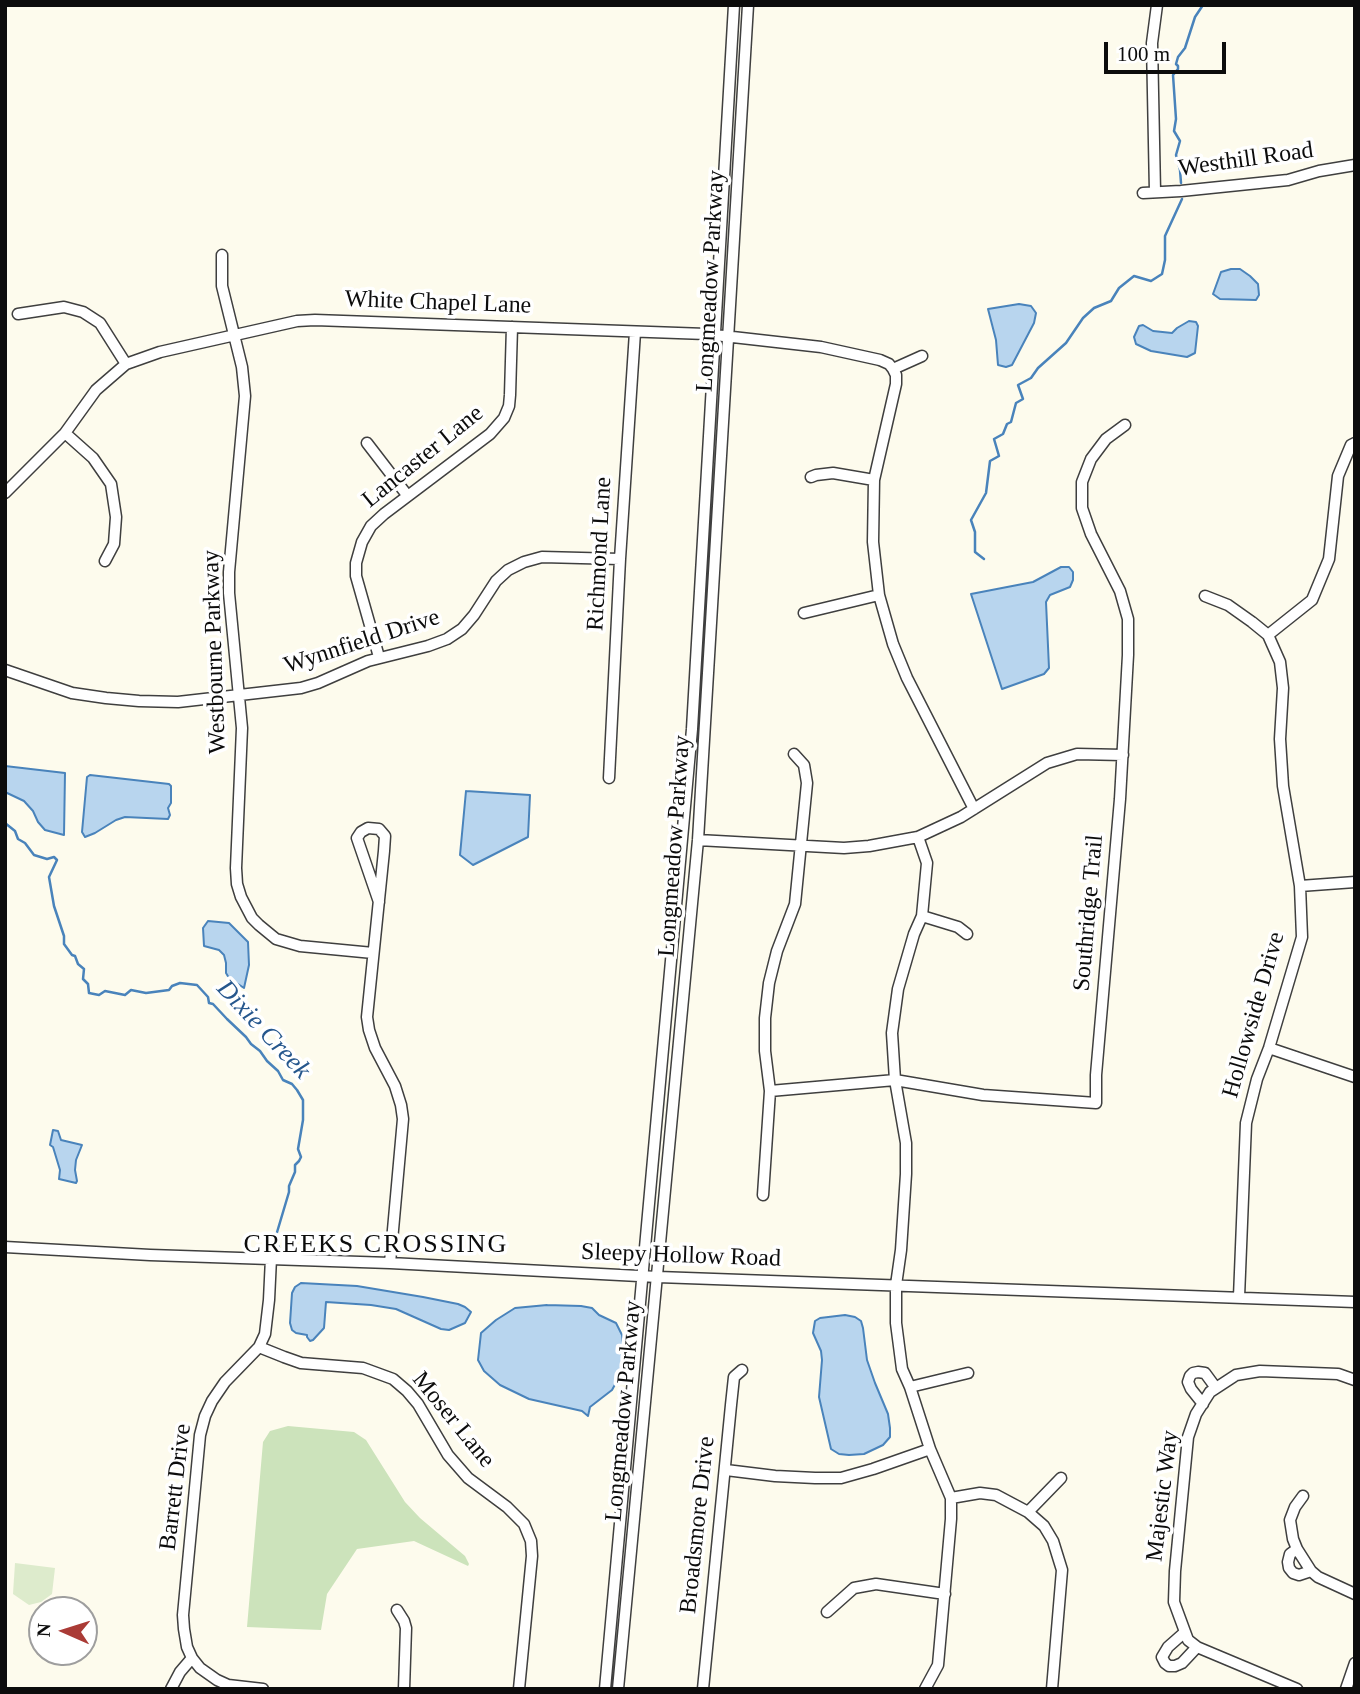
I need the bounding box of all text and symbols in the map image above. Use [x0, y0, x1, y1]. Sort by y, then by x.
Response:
scale bar [1108, 28, 1230, 72]
text: 100 m [1117, 42, 1170, 66]
street label: Westhill Road [1177, 136, 1315, 184]
street label: Longmeadow Parkway [691, 169, 731, 393]
street label: White Chapel Lane [344, 285, 532, 321]
street label: Lancaster Lane [357, 399, 489, 515]
street label: Richmond Lane [582, 476, 618, 632]
street label: Westbourne Parkway [197, 550, 233, 754]
street label: Wynnfield Drive [281, 603, 443, 681]
street label: Longmeadow Parkway [653, 734, 697, 958]
street label: Southridge Trail [1068, 833, 1110, 993]
street label: Hollowside Drive [1217, 929, 1291, 1101]
water label: Dixie Creek [209, 974, 317, 1086]
district label: CREEKS CROSSING [245, 1229, 507, 1261]
street label: Sleepy Hollow Road [581, 1238, 781, 1274]
street label: Longmeadow Parkway [600, 1299, 648, 1523]
street label: Moser Lane [406, 1366, 500, 1474]
street label: Barrett Drive [154, 1422, 198, 1552]
street label: Majestic Way [1141, 1429, 1185, 1563]
street label: Broadsmore Drive [674, 1435, 722, 1615]
north arrow [28, 1596, 98, 1666]
text: N [33, 1623, 54, 1637]

